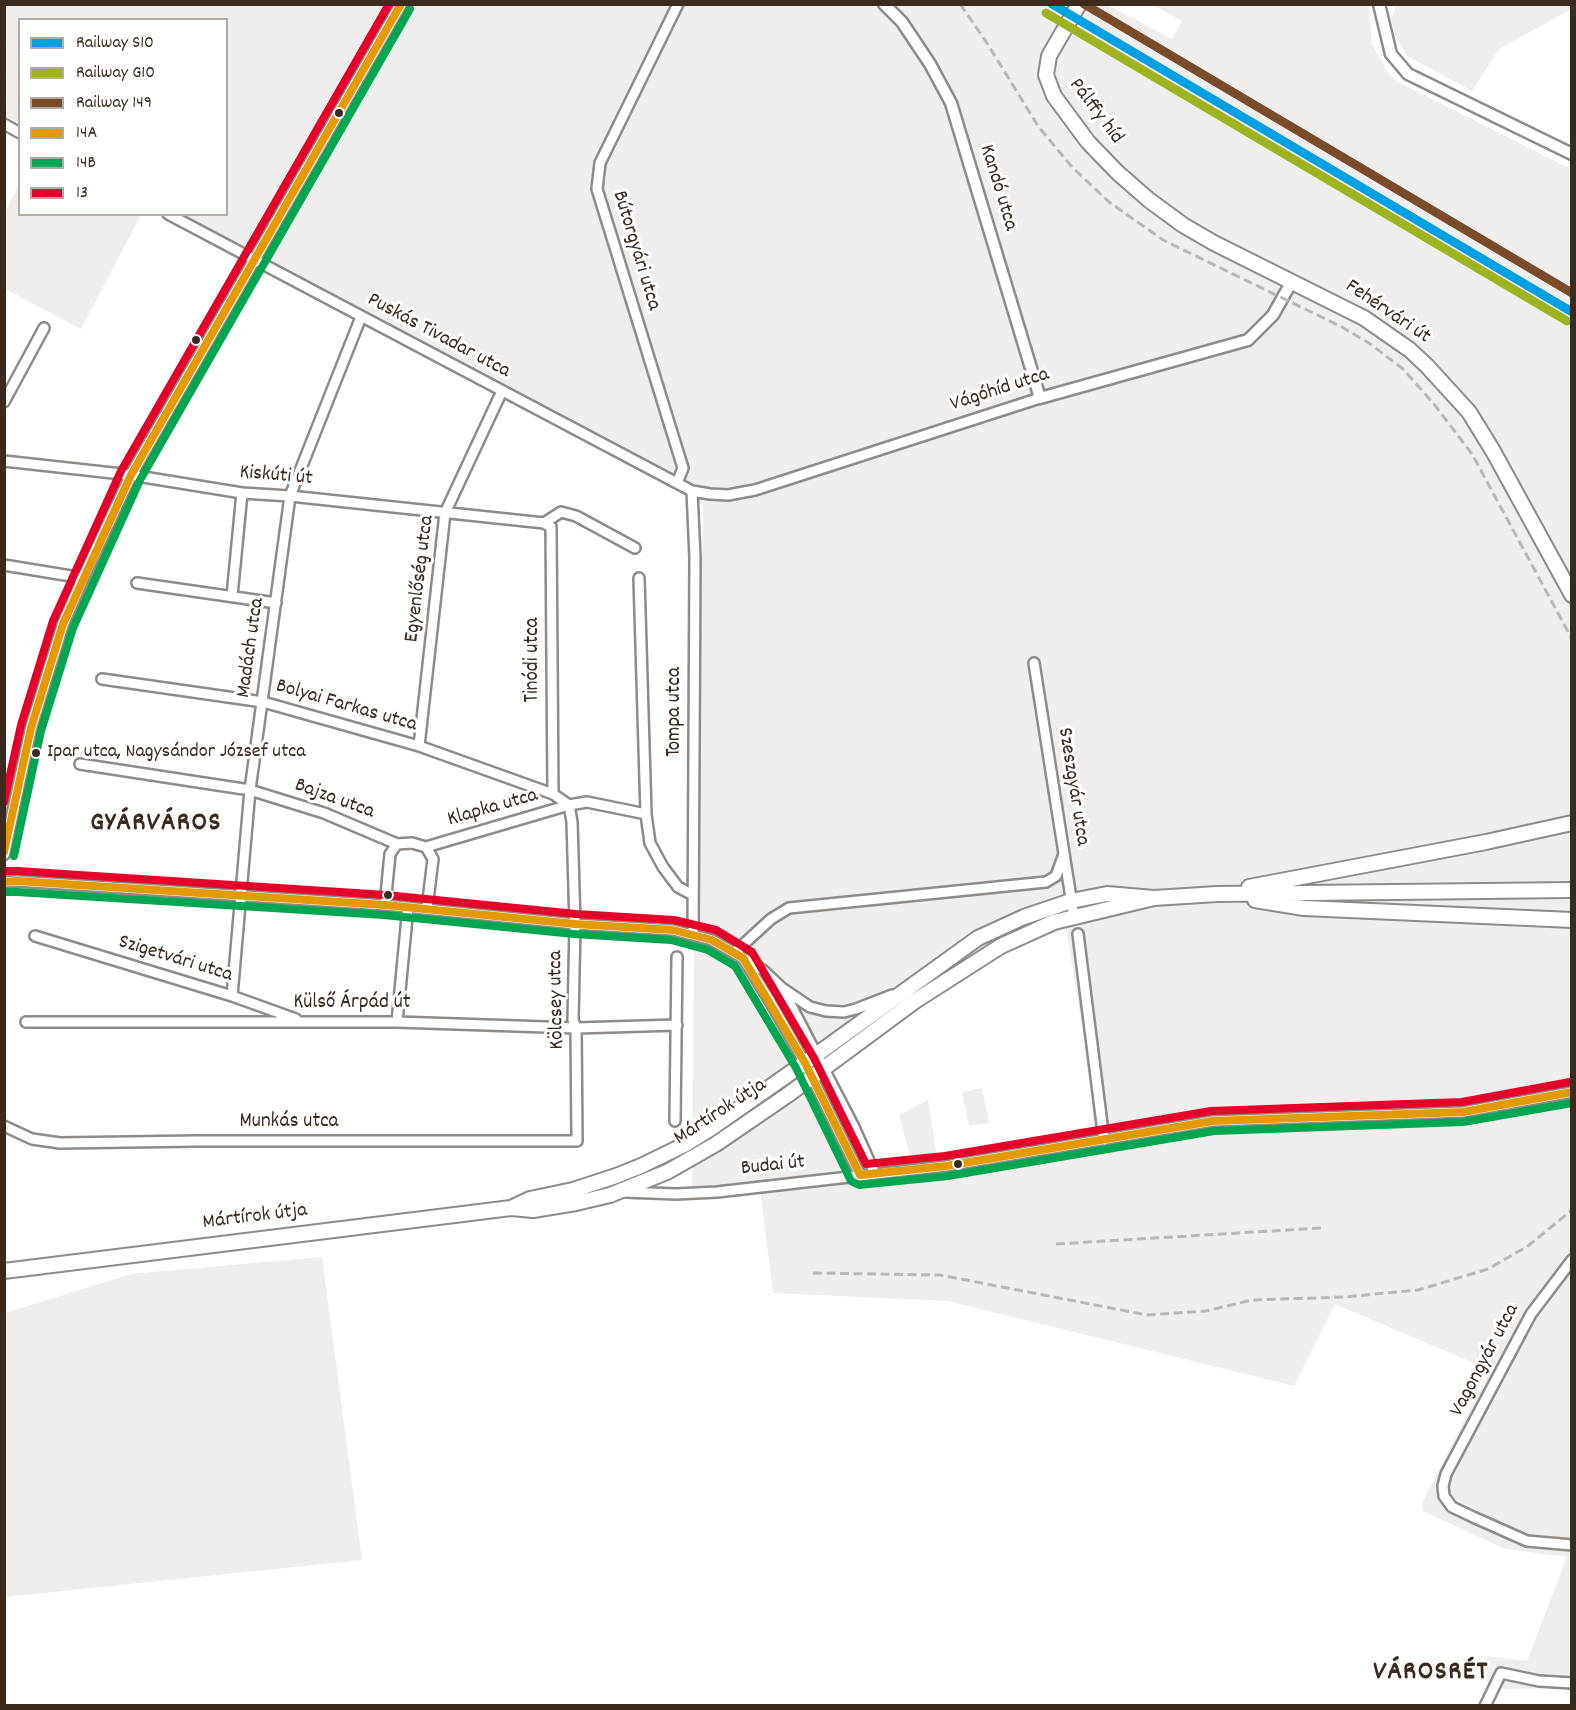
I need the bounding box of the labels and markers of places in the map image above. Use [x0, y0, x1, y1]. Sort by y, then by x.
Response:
unlabelled marker [333, 107, 345, 119]
unlabelled marker [190, 334, 202, 346]
place label: Ipar utca, Nagysándor József utca [47, 741, 306, 765]
marker: Ipar utca, Nagysándor József utca [30, 747, 42, 759]
unlabelled marker [382, 889, 394, 901]
unlabelled marker [952, 1158, 964, 1170]

